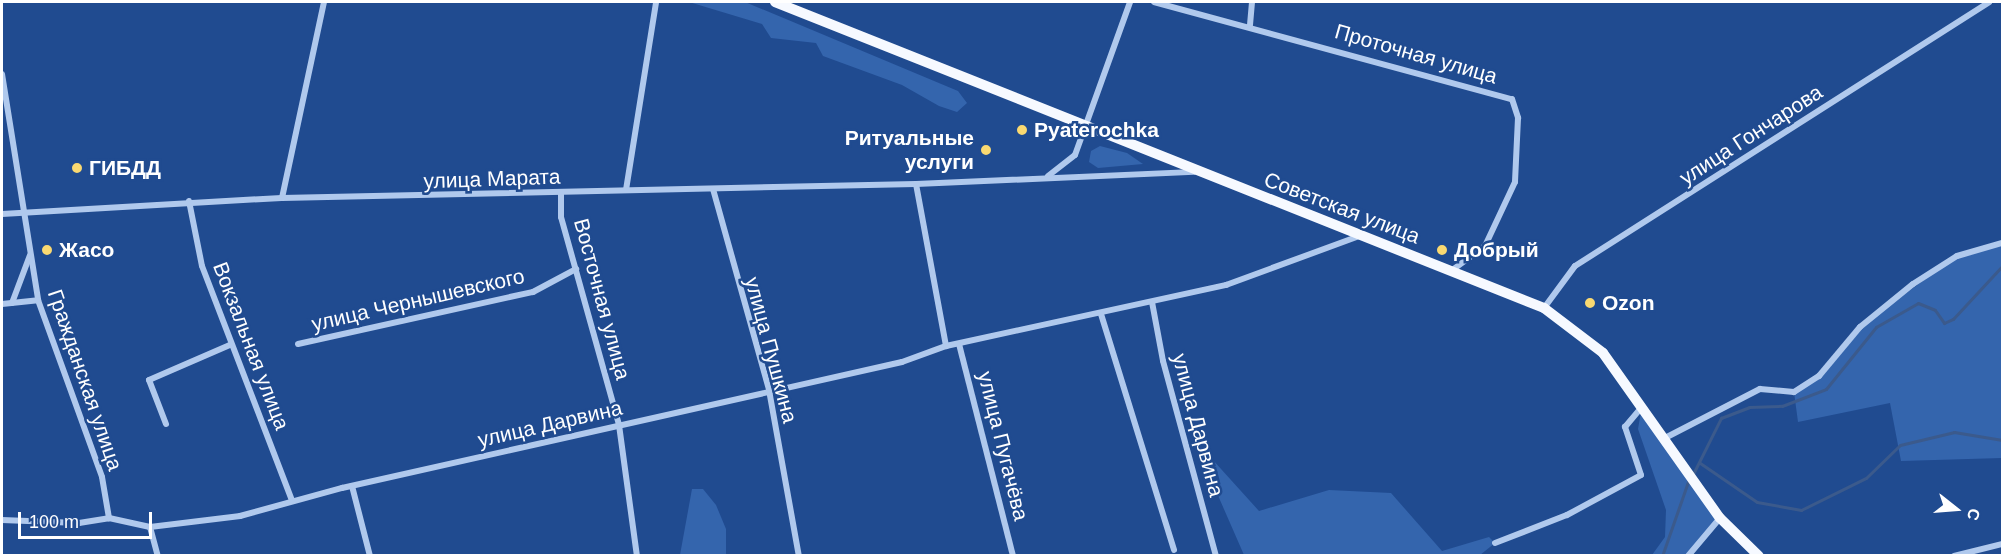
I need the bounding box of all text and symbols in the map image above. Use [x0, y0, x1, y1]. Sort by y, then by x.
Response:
street label: Проточная улица [1332, 19, 1500, 89]
street label: улица Гончарова [1675, 79, 1827, 191]
place label: Pyaterochka [1034, 117, 1159, 143]
marker: Pyaterochka [1015, 123, 1029, 137]
place label: Ритуальные услуги [845, 125, 974, 175]
marker: Ритуальные услуги [979, 143, 993, 157]
place label: ГИБДД [89, 155, 161, 181]
marker: ГИБДД [70, 161, 84, 175]
street label: улица Марата [423, 164, 561, 194]
street label: Советская улица [1261, 167, 1423, 249]
street label: Восточная улица [568, 216, 636, 382]
place label: Жасо [59, 237, 114, 263]
place label: Добрый [1454, 237, 1539, 263]
marker: Жасо [40, 243, 54, 257]
marker: Добрый [1435, 243, 1449, 257]
street label: Вокзальная улица [207, 258, 295, 434]
street label: улица Чернышевского [309, 263, 527, 337]
street label: улица Пушкина [739, 274, 803, 426]
street label: Гражданская улица [42, 286, 128, 474]
place label: Ozon [1602, 290, 1654, 316]
marker: Ozon [1583, 296, 1597, 310]
street label: улица Дарвина [1167, 351, 1229, 499]
street label: улица Пугачёва [972, 369, 1034, 523]
street label: улица Дарвина [475, 395, 625, 453]
north arrow [1926, 479, 1986, 539]
scale bar [21, 500, 154, 538]
text: С [1964, 506, 1984, 522]
text: 100 m [29, 512, 79, 532]

